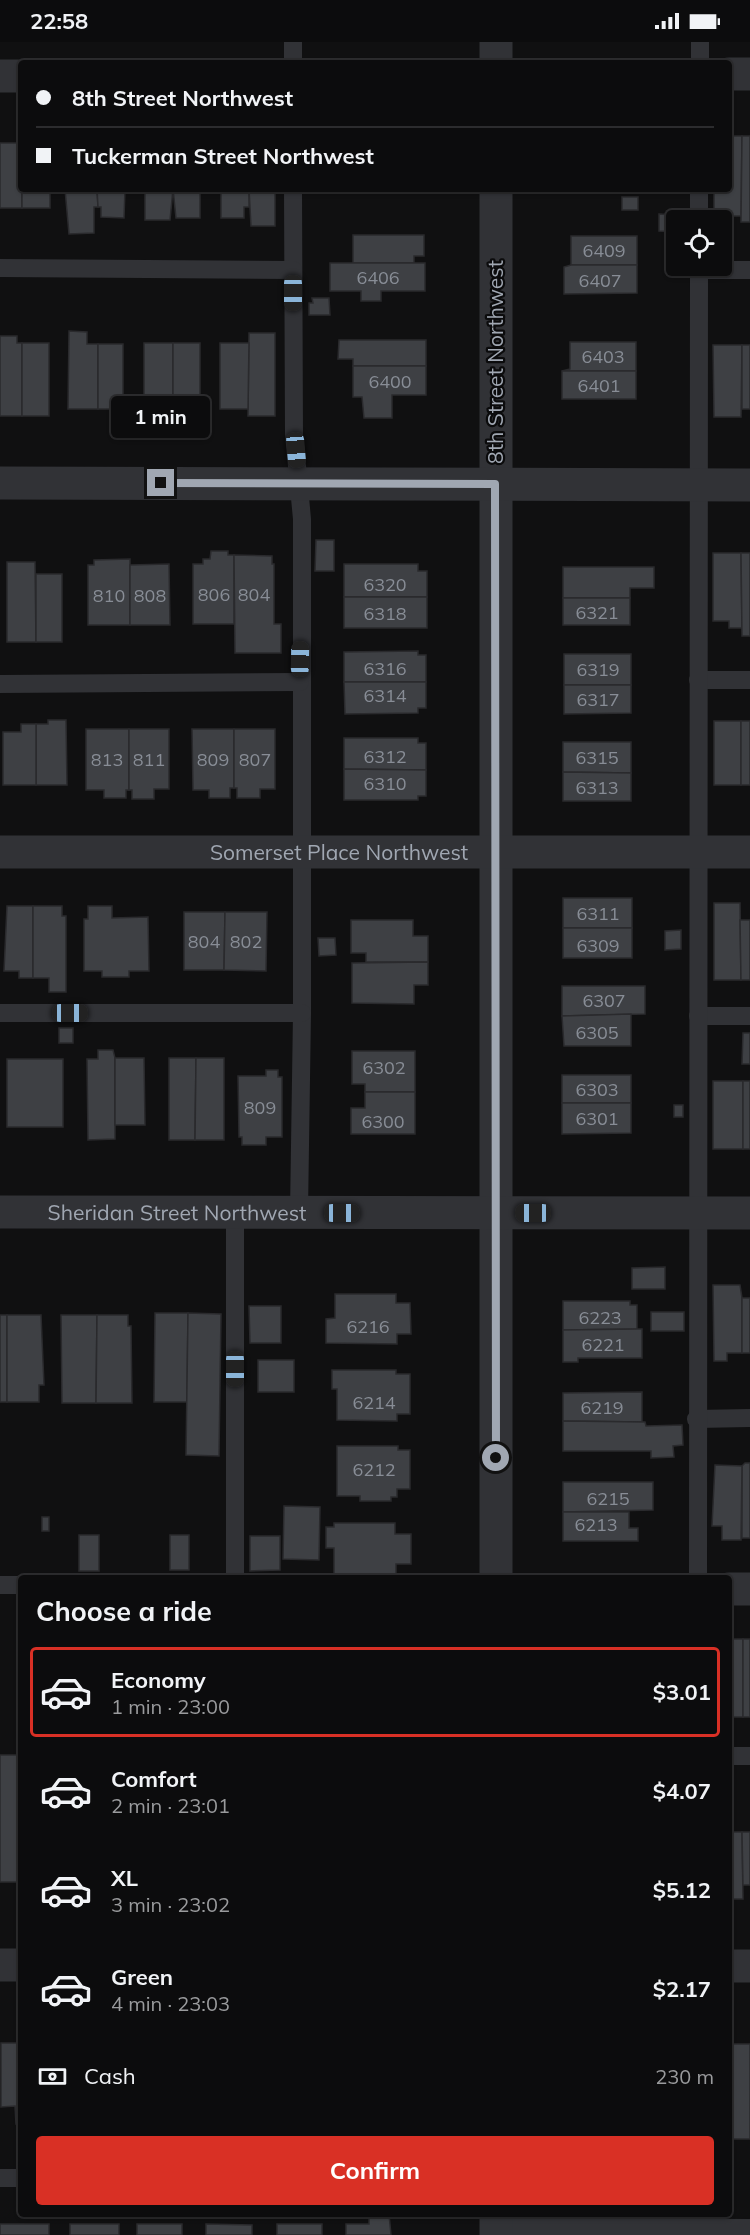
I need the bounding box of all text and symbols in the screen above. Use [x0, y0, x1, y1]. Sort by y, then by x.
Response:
text: 22:58 [30, 7, 88, 35]
text: 8th Street Northwest [72, 84, 293, 112]
text: Tuckerman Street Northwest [72, 142, 374, 170]
map controls [666, 210, 732, 276]
button: locate [666, 210, 732, 276]
house number: 6409 [582, 239, 626, 262]
street label: 8th Street Northwest [482, 260, 508, 464]
house number: 6406 [356, 266, 400, 289]
house number: 6407 [578, 269, 622, 292]
car [284, 275, 302, 311]
house number: 6403 [581, 345, 625, 368]
house number: 6400 [368, 370, 412, 393]
house number: 6401 [577, 374, 621, 397]
callout: 1 min [112, 396, 210, 438]
text: 1 min [134, 404, 187, 429]
car [285, 431, 307, 469]
route end [147, 469, 174, 496]
house number: 6320 [363, 573, 407, 596]
house number: 806 [198, 583, 230, 606]
house number: 804 [238, 583, 270, 606]
house number: 810 [93, 584, 125, 607]
house number: 808 [134, 584, 166, 607]
house number: 6321 [575, 601, 619, 624]
house number: 6318 [363, 602, 407, 625]
car [291, 641, 309, 677]
house number: 6316 [363, 657, 407, 680]
house number: 6319 [576, 658, 620, 681]
house number: 6314 [363, 684, 407, 707]
house number: 6317 [576, 688, 620, 711]
house number: 6312 [363, 745, 407, 768]
house number: 6315 [575, 746, 619, 769]
house number: 813 [91, 748, 123, 771]
house number: 811 [133, 748, 165, 771]
house number: 809 [197, 748, 229, 771]
house number: 807 [239, 748, 271, 771]
house number: 6310 [363, 772, 407, 795]
house number: 6313 [575, 776, 619, 799]
street label: Somerset Place Northwest [210, 839, 468, 865]
house number: 6311 [576, 902, 620, 925]
house number: 804 [188, 930, 220, 953]
house number: 802 [230, 930, 262, 953]
house number: 6309 [576, 934, 620, 957]
house number: 6307 [582, 989, 626, 1012]
car [52, 1004, 88, 1022]
house number: 6305 [575, 1021, 619, 1044]
house number: 6302 [362, 1056, 406, 1079]
house number: 6303 [575, 1078, 619, 1101]
house number: 809 [244, 1096, 276, 1119]
house number: 6301 [575, 1107, 619, 1130]
house number: 6300 [361, 1110, 405, 1133]
street label: Sheridan Street Northwest [48, 1199, 306, 1225]
car [324, 1204, 360, 1222]
car [515, 1204, 551, 1222]
house number: 6223 [578, 1306, 622, 1329]
house number: 6216 [346, 1315, 390, 1338]
house number: 6221 [581, 1333, 625, 1356]
car [226, 1351, 244, 1387]
house number: 6214 [352, 1391, 396, 1414]
house number: 6219 [580, 1396, 624, 1419]
route start [482, 1444, 509, 1471]
house number: 6212 [352, 1458, 396, 1481]
house number: 6215 [586, 1487, 630, 1510]
house number: 6213 [574, 1513, 618, 1536]
text: Choose a ride [36, 1594, 212, 1628]
icon: car [39, 1665, 93, 1719]
text: Economy [111, 1666, 206, 1694]
text: $3.01 [653, 1678, 711, 1706]
text: 1 min · 23:00 [111, 1694, 230, 1719]
icon: car [39, 1764, 93, 1818]
text: Comfort [111, 1765, 197, 1793]
text: $4.07 [653, 1777, 711, 1805]
text: 2 min · 23:01 [111, 1793, 230, 1818]
icon: car [39, 1863, 93, 1917]
text: XL [111, 1864, 138, 1892]
text: $5.12 [653, 1876, 711, 1904]
text: 3 min · 23:02 [111, 1892, 230, 1917]
icon: car [39, 1962, 93, 2016]
text: Green [111, 1963, 173, 1991]
text: $2.17 [653, 1975, 711, 2003]
text: 4 min · 23:03 [111, 1991, 230, 2016]
icon: cash [36, 2060, 69, 2093]
text: Cash [84, 2062, 136, 2090]
text: 230 m [655, 2064, 714, 2089]
button: Confirm [36, 2136, 714, 2205]

